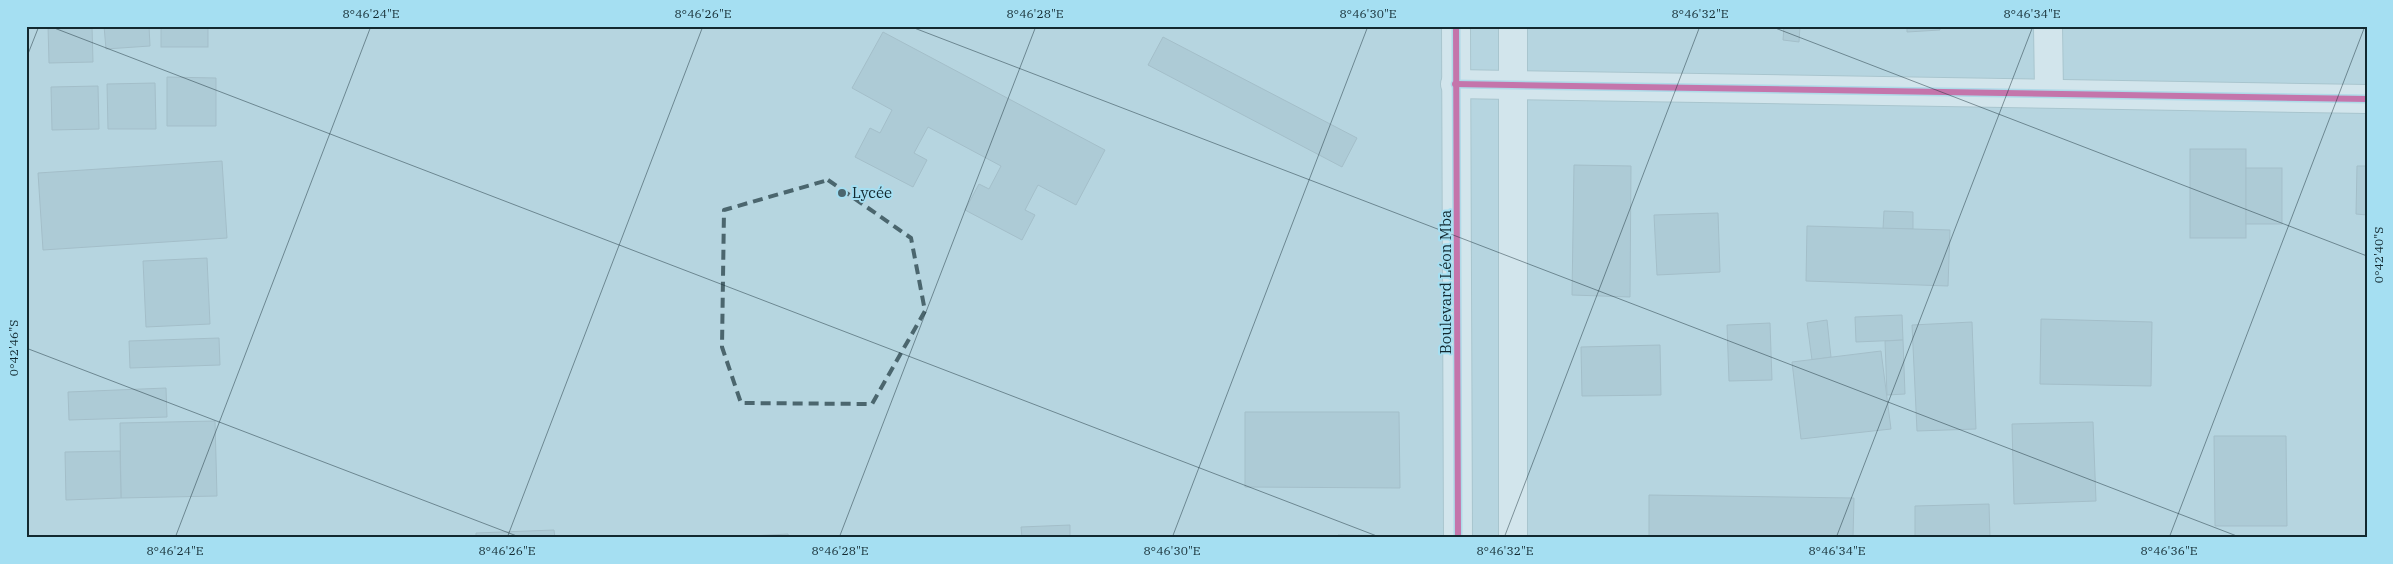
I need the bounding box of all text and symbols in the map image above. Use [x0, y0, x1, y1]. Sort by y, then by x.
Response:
text: 8°46'24"E [342, 6, 400, 21]
text: 8°46'26"E [674, 6, 732, 21]
text: 8°46'28"E [1006, 6, 1064, 21]
text: 8°46'30"E [1339, 6, 1397, 21]
text: 8°46'32"E [1671, 6, 1729, 21]
text: 8°46'34"E [2003, 6, 2061, 21]
place label: Lycée [852, 183, 892, 202]
marker: Lycée [836, 187, 848, 199]
street label: Boulevard Léon Mba [1436, 210, 1455, 354]
text: 0°42'40"S [2371, 227, 2386, 283]
text: 0°42'46"S [6, 320, 21, 376]
text: 8°46'24"E [146, 543, 204, 558]
text: 8°46'26"E [478, 543, 536, 558]
text: 8°46'28"E [811, 543, 869, 558]
text: 8°46'30"E [1143, 543, 1201, 558]
text: 8°46'32"E [1476, 543, 1534, 558]
text: 8°46'34"E [1808, 543, 1866, 558]
text: 8°46'36"E [2140, 543, 2198, 558]

